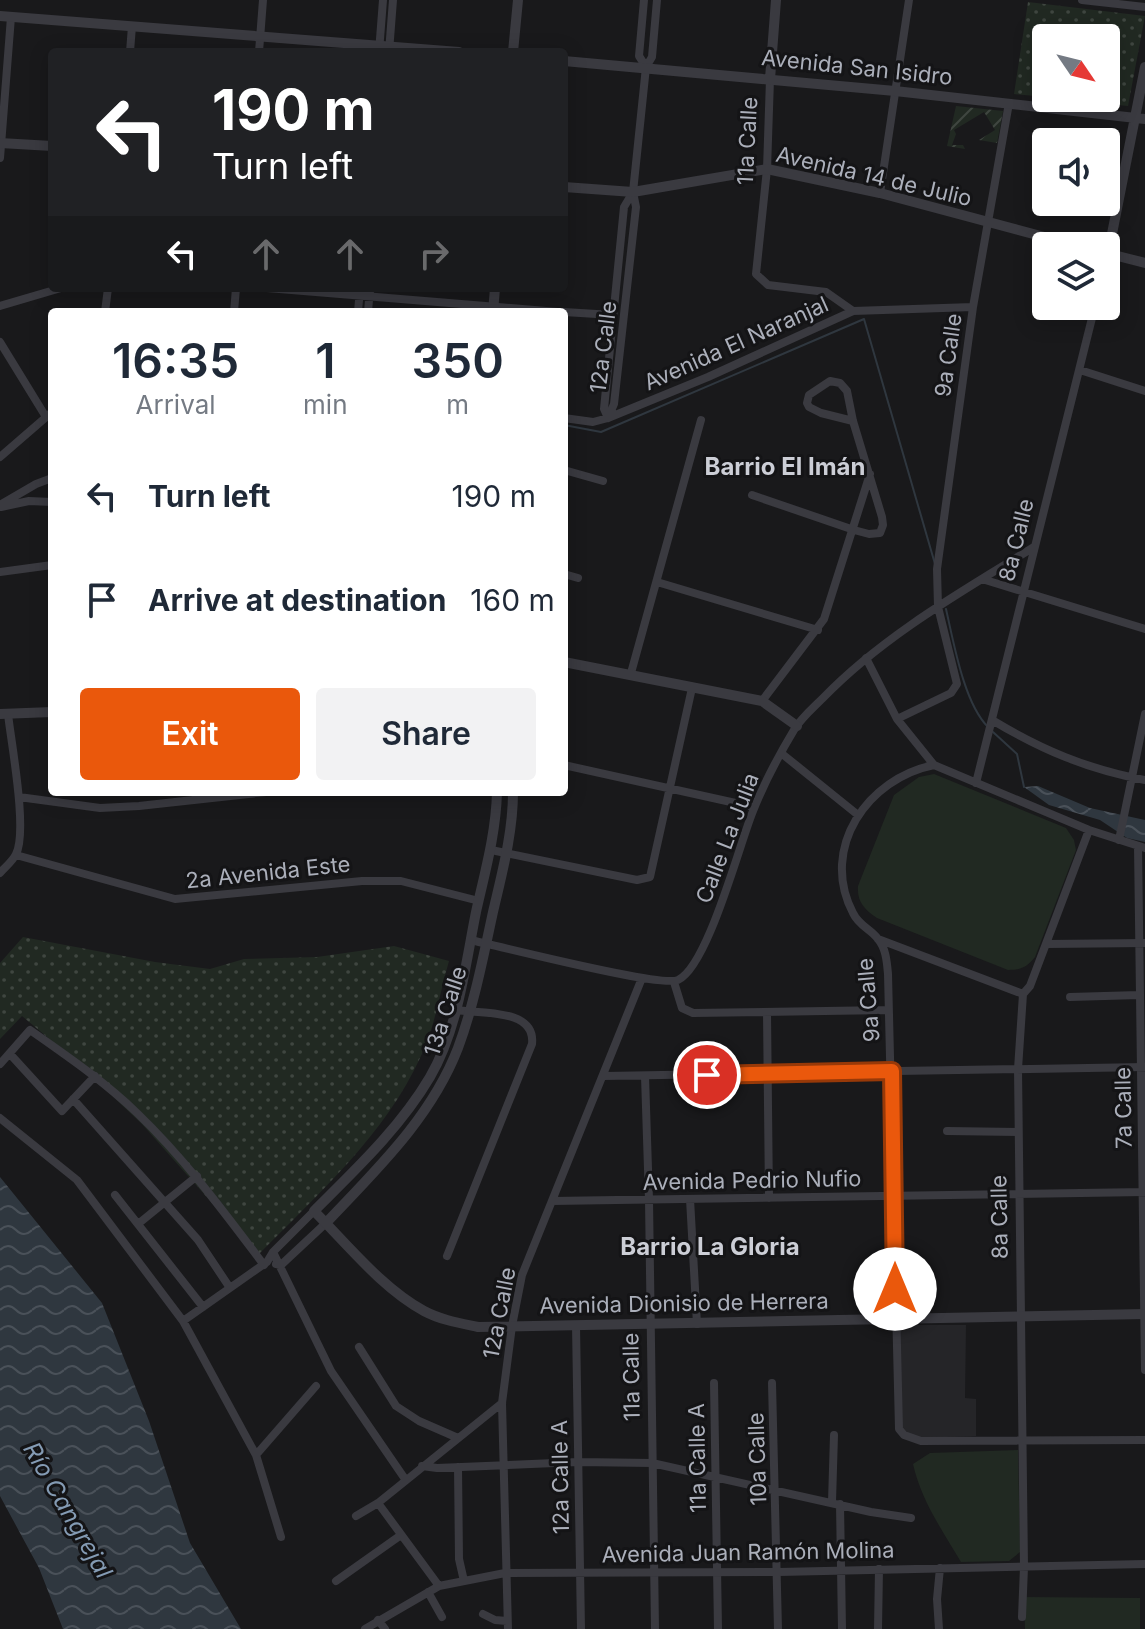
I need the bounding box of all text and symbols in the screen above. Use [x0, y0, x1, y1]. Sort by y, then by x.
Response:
north arrow [1032, 24, 1120, 112]
map controls [1032, 24, 1120, 320]
street label: Avenida San Isidro [760, 44, 954, 90]
text: 190 m [212, 76, 375, 144]
icon: left [80, 80, 184, 184]
street label: 11a Calle [732, 96, 762, 186]
button: sound [1032, 128, 1120, 216]
street label: Avenida 14 de Julio [774, 141, 974, 211]
text: Turn left [212, 144, 353, 188]
icon: left [160, 232, 204, 276]
icon: ahead [244, 232, 288, 276]
icon: ahead [328, 232, 372, 276]
icon: right [412, 232, 456, 276]
button: layers [1032, 232, 1120, 320]
street label: Avenida El Naranjal [640, 291, 832, 395]
street label: 12a Calle [584, 299, 622, 395]
street label: 9a Calle [929, 312, 967, 398]
text: 16:35 [112, 331, 239, 390]
text: 1 [315, 331, 335, 390]
text: 350 [412, 331, 504, 390]
text: Arrival [136, 389, 216, 420]
text: min [303, 389, 348, 420]
text: m [446, 389, 469, 420]
district label: Barrio El Imán [705, 452, 865, 481]
icon: left [80, 474, 124, 518]
text: Turn left [148, 478, 270, 514]
text: 190 m [452, 478, 536, 514]
street label: 8a Calle [993, 496, 1039, 584]
icon: arrive [80, 578, 124, 622]
text: Arrive at destination [148, 582, 446, 618]
text: 160 m [470, 582, 555, 618]
button: Exit [80, 688, 300, 780]
button: Share [316, 688, 536, 780]
street label: Calle La Julia [690, 769, 764, 907]
street label: 2a Avenida Este [184, 850, 352, 894]
street label: 9a Calle [851, 957, 885, 1043]
street label: 13a Calle [418, 963, 472, 1059]
pin [673, 1041, 741, 1109]
icon: arrive [685, 1053, 729, 1097]
street label: 7a Calle [1109, 1067, 1137, 1149]
street label: Avenida Pedrio Nufio [642, 1165, 862, 1195]
street label: 8a Calle [985, 1175, 1013, 1259]
district label: Barrio La Gloria [620, 1232, 800, 1261]
position arrow [853, 1247, 937, 1331]
street label: 12a Calle [477, 1265, 521, 1361]
street label: Avenida Dionisio de Herrera [539, 1287, 829, 1319]
street label: 11a Calle [617, 1333, 645, 1421]
street label: 11a Calle A [683, 1403, 711, 1513]
street label: 10a Calle [742, 1412, 772, 1506]
street label: 12a Calle A [546, 1420, 574, 1534]
water label: Río Cangrejal [17, 1437, 119, 1583]
street label: Avenida Juan Ramón Molina [601, 1536, 895, 1568]

